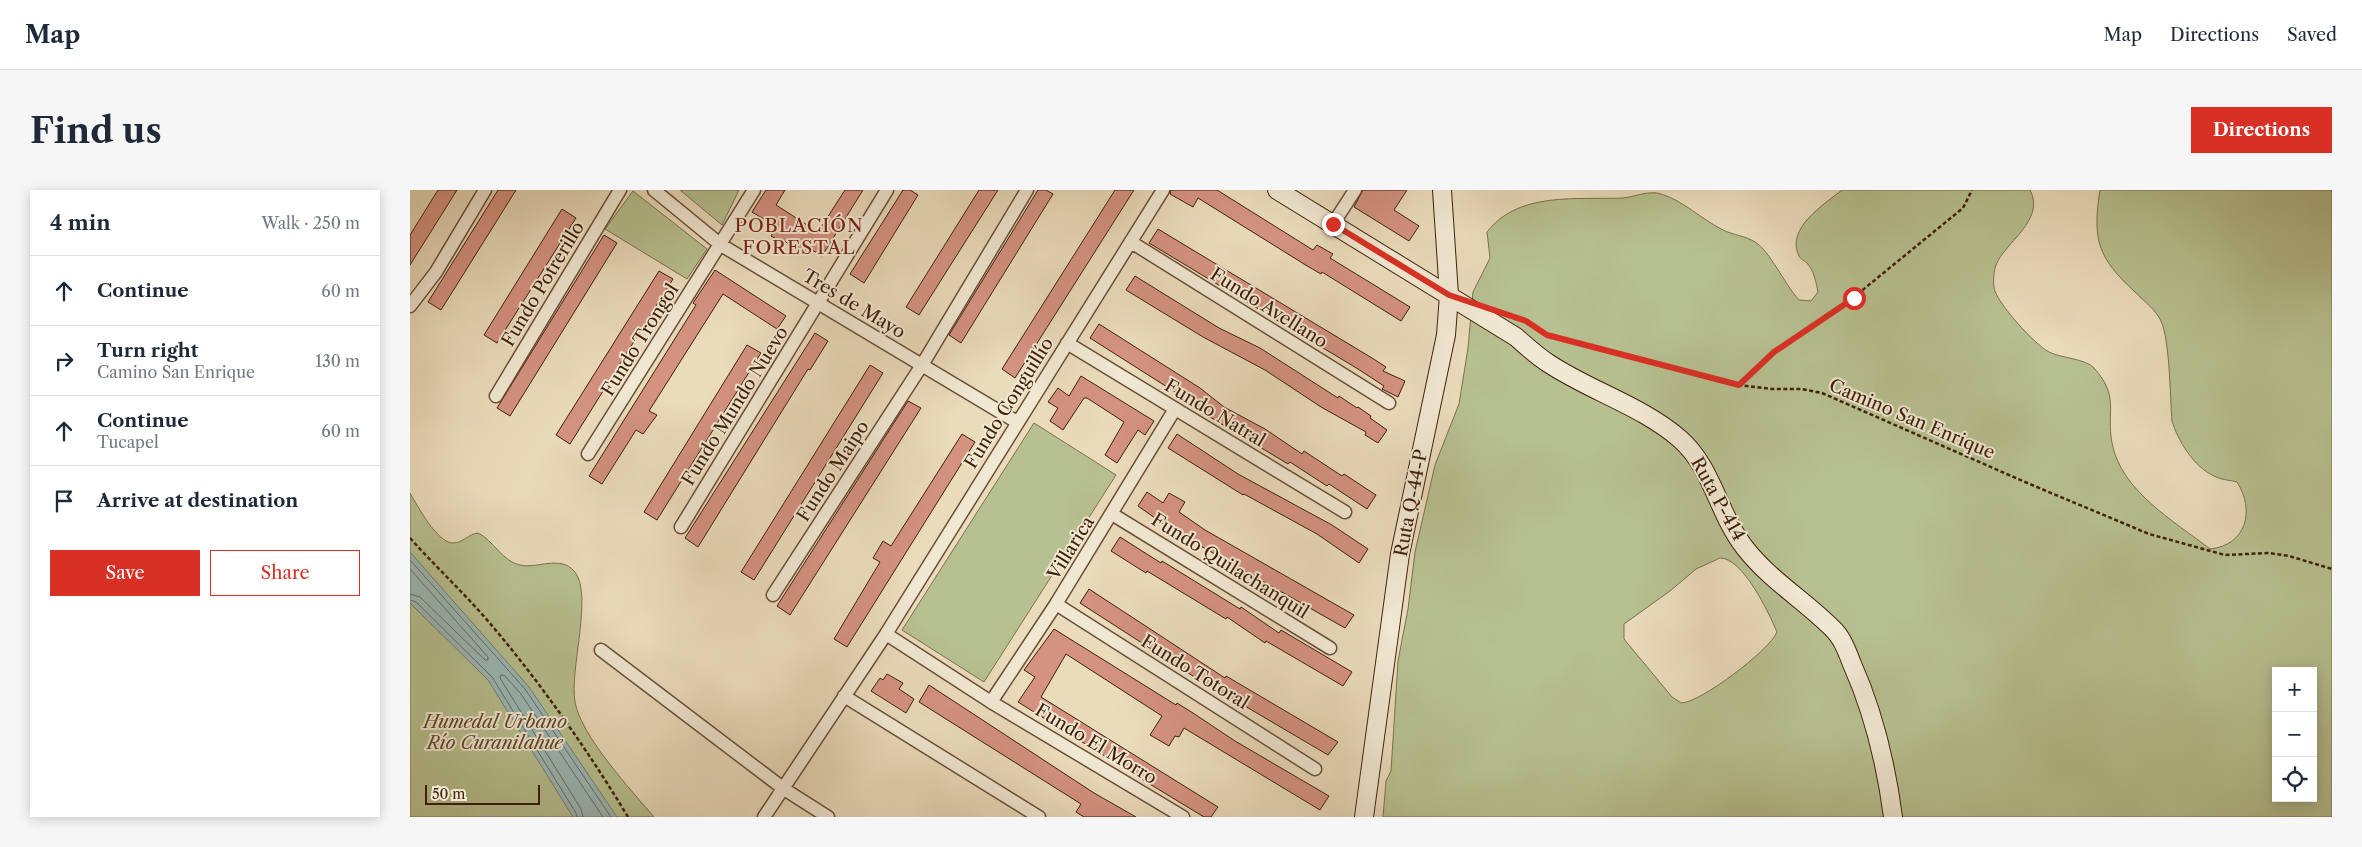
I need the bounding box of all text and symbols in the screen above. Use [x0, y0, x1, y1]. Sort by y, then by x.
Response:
text: Map [25, 20, 80, 49]
text: Map [2103, 24, 2142, 46]
text: Directions [2170, 24, 2259, 46]
text: Saved [2287, 24, 2337, 46]
button: Directions [2191, 107, 2332, 153]
text: Find us [30, 109, 162, 152]
text: 4 min [50, 210, 111, 235]
text: Walk · 250 m [262, 213, 360, 233]
route end [1322, 213, 1345, 236]
district label: POBLACIÓN FORESTAL [734, 214, 864, 259]
street label: Fundo Potrerillo [497, 218, 589, 350]
street label: Fundo Avellano [1206, 263, 1332, 353]
street label: Tres de Mayo [799, 265, 909, 343]
icon: ahead [50, 277, 78, 305]
text: Continue [97, 279, 189, 302]
street label: Fundo Trongol [597, 280, 683, 400]
text: 60 m [321, 281, 360, 301]
route start [1843, 287, 1866, 310]
street label: Fundo Mundo Nuevo [677, 322, 793, 490]
street label: Fundo Conguillío [960, 333, 1058, 473]
text: Turn right [97, 339, 198, 362]
icon: right [50, 347, 78, 375]
text: 130 m [315, 351, 360, 371]
text: Camino San Enrique [97, 362, 255, 382]
street label: Fundo Natral [1161, 374, 1269, 452]
street label: Camino San Enrique [1826, 374, 1998, 464]
text: Continue [97, 409, 189, 432]
street label: Fundo Maipo [792, 416, 874, 526]
icon: ahead [50, 417, 78, 445]
text: 60 m [321, 421, 360, 441]
text: Tucapel [97, 432, 159, 452]
street label: Ruta Q-44-P [1390, 447, 1432, 558]
street label: Ruta P-414 [1686, 453, 1750, 545]
icon: arrive [50, 487, 78, 515]
text: Arrive at destination [97, 489, 298, 512]
street label: Fundo Quilachanquil [1147, 509, 1313, 623]
street label: Villarica [1042, 512, 1099, 585]
button: Save [50, 550, 200, 596]
button: Share [210, 550, 360, 596]
street label: Fundo Totoral [1137, 630, 1253, 714]
map controls [2272, 667, 2317, 802]
button: + [2272, 667, 2317, 712]
street label: Fundo El Morro [1031, 699, 1161, 789]
park label: Humedal Urbano Río Curanilahue [421, 711, 567, 754]
button: − [2272, 712, 2317, 757]
button: locate [2272, 757, 2317, 802]
scale bar [425, 782, 540, 805]
text: 50 m [432, 785, 465, 803]

